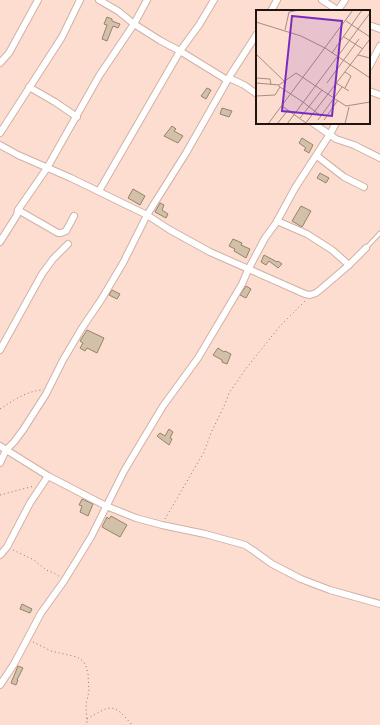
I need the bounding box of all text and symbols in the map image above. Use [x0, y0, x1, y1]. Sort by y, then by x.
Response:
inset map [256, 10, 370, 124]

